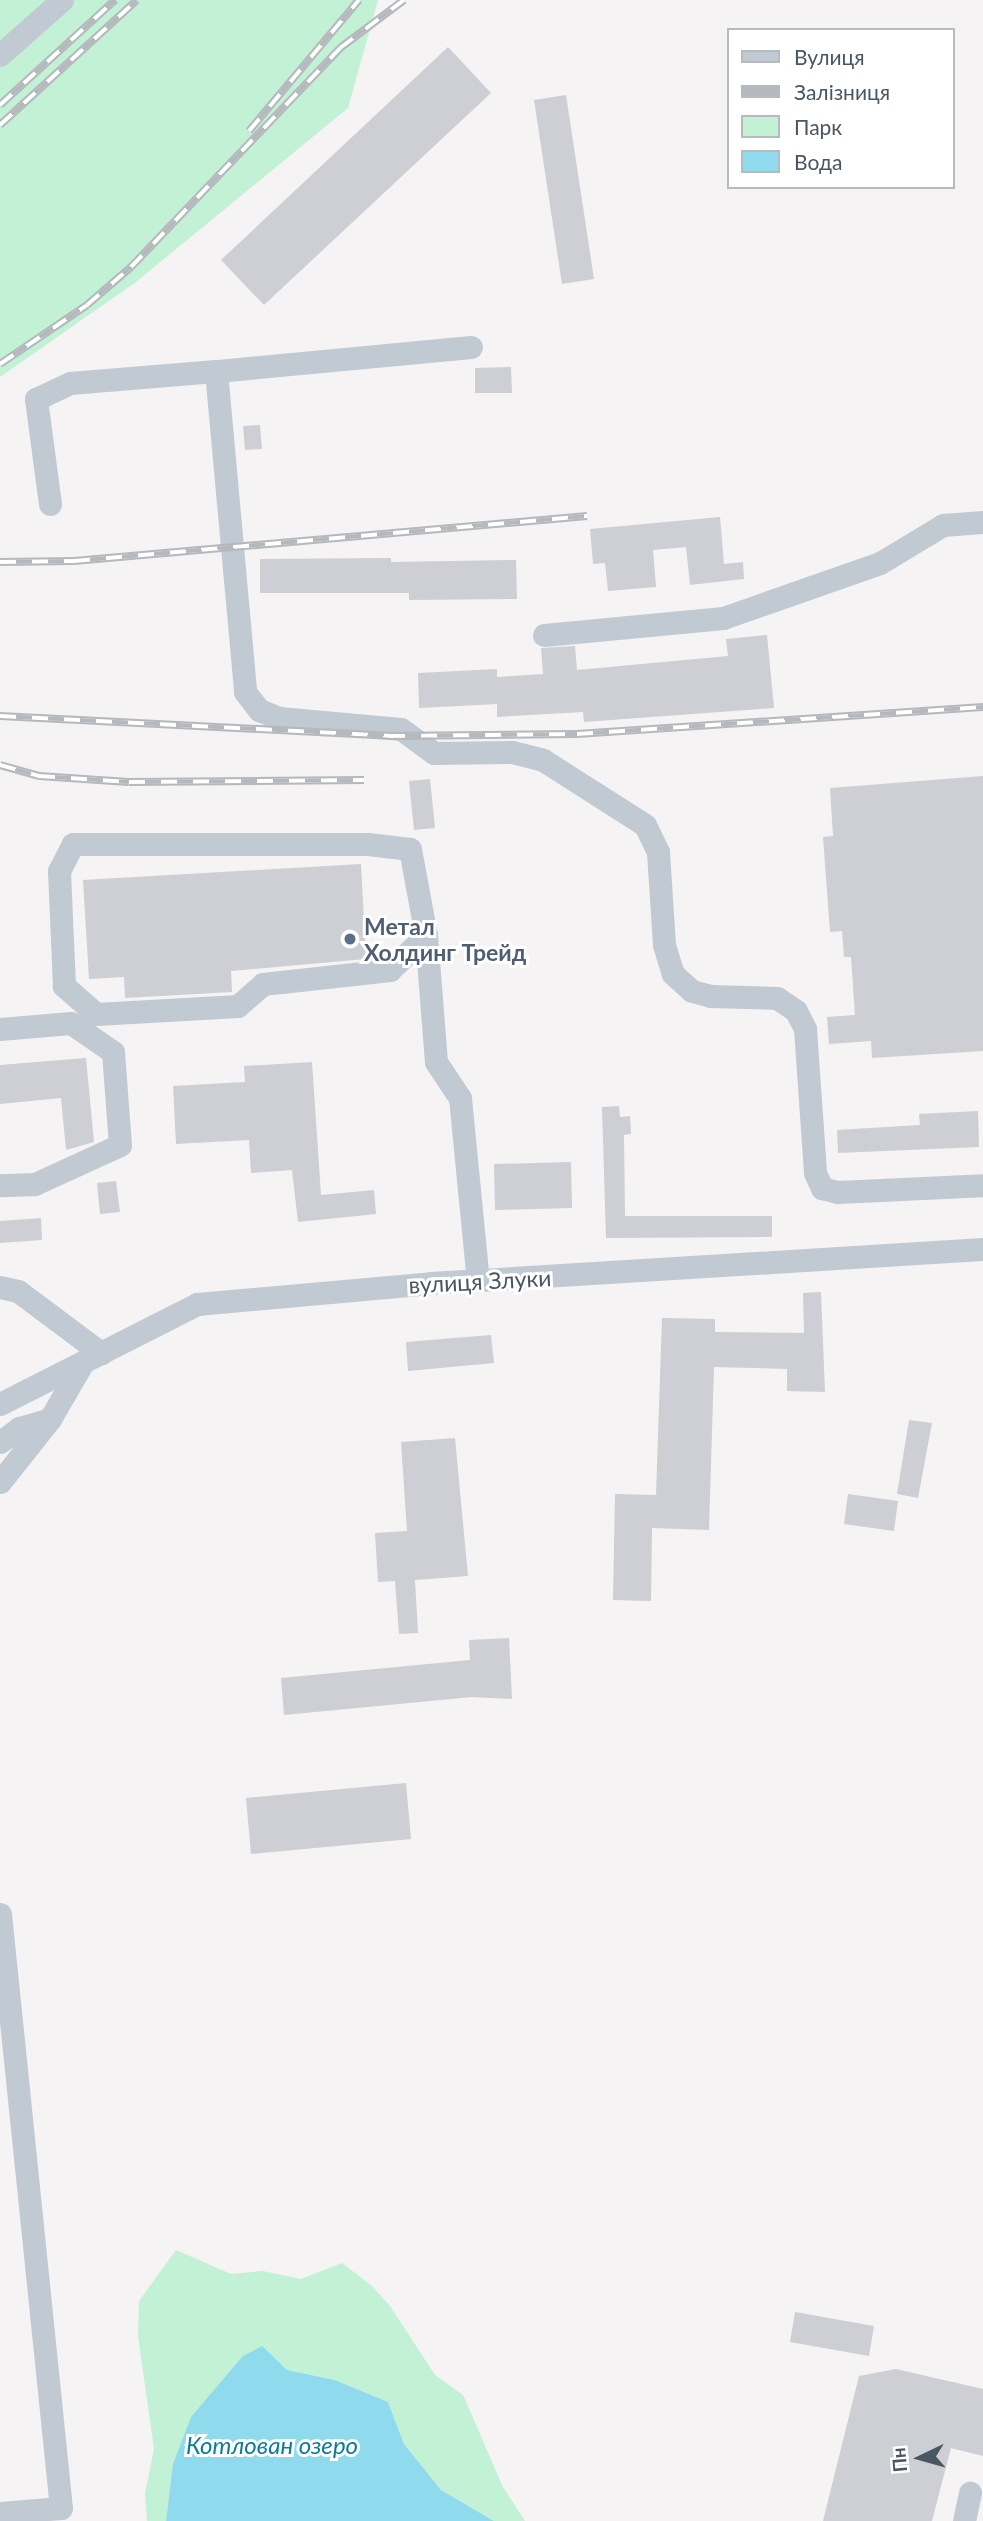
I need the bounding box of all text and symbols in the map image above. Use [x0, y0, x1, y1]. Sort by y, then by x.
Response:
legend [727, 28, 955, 189]
text: Вулиця [794, 44, 865, 69]
text: Залізниця [794, 79, 890, 104]
text: Парк [794, 114, 842, 139]
text: Вода [794, 149, 842, 174]
place label: Метал Холдинг Трейд [364, 912, 526, 966]
marker: Метал Холдинг Трейд [342, 931, 358, 947]
street label: вулиця Злуки [408, 1263, 552, 1299]
north arrow [885, 2423, 955, 2493]
water label: Котлован озеро [186, 2431, 358, 2459]
text: Пн [886, 2446, 911, 2473]

